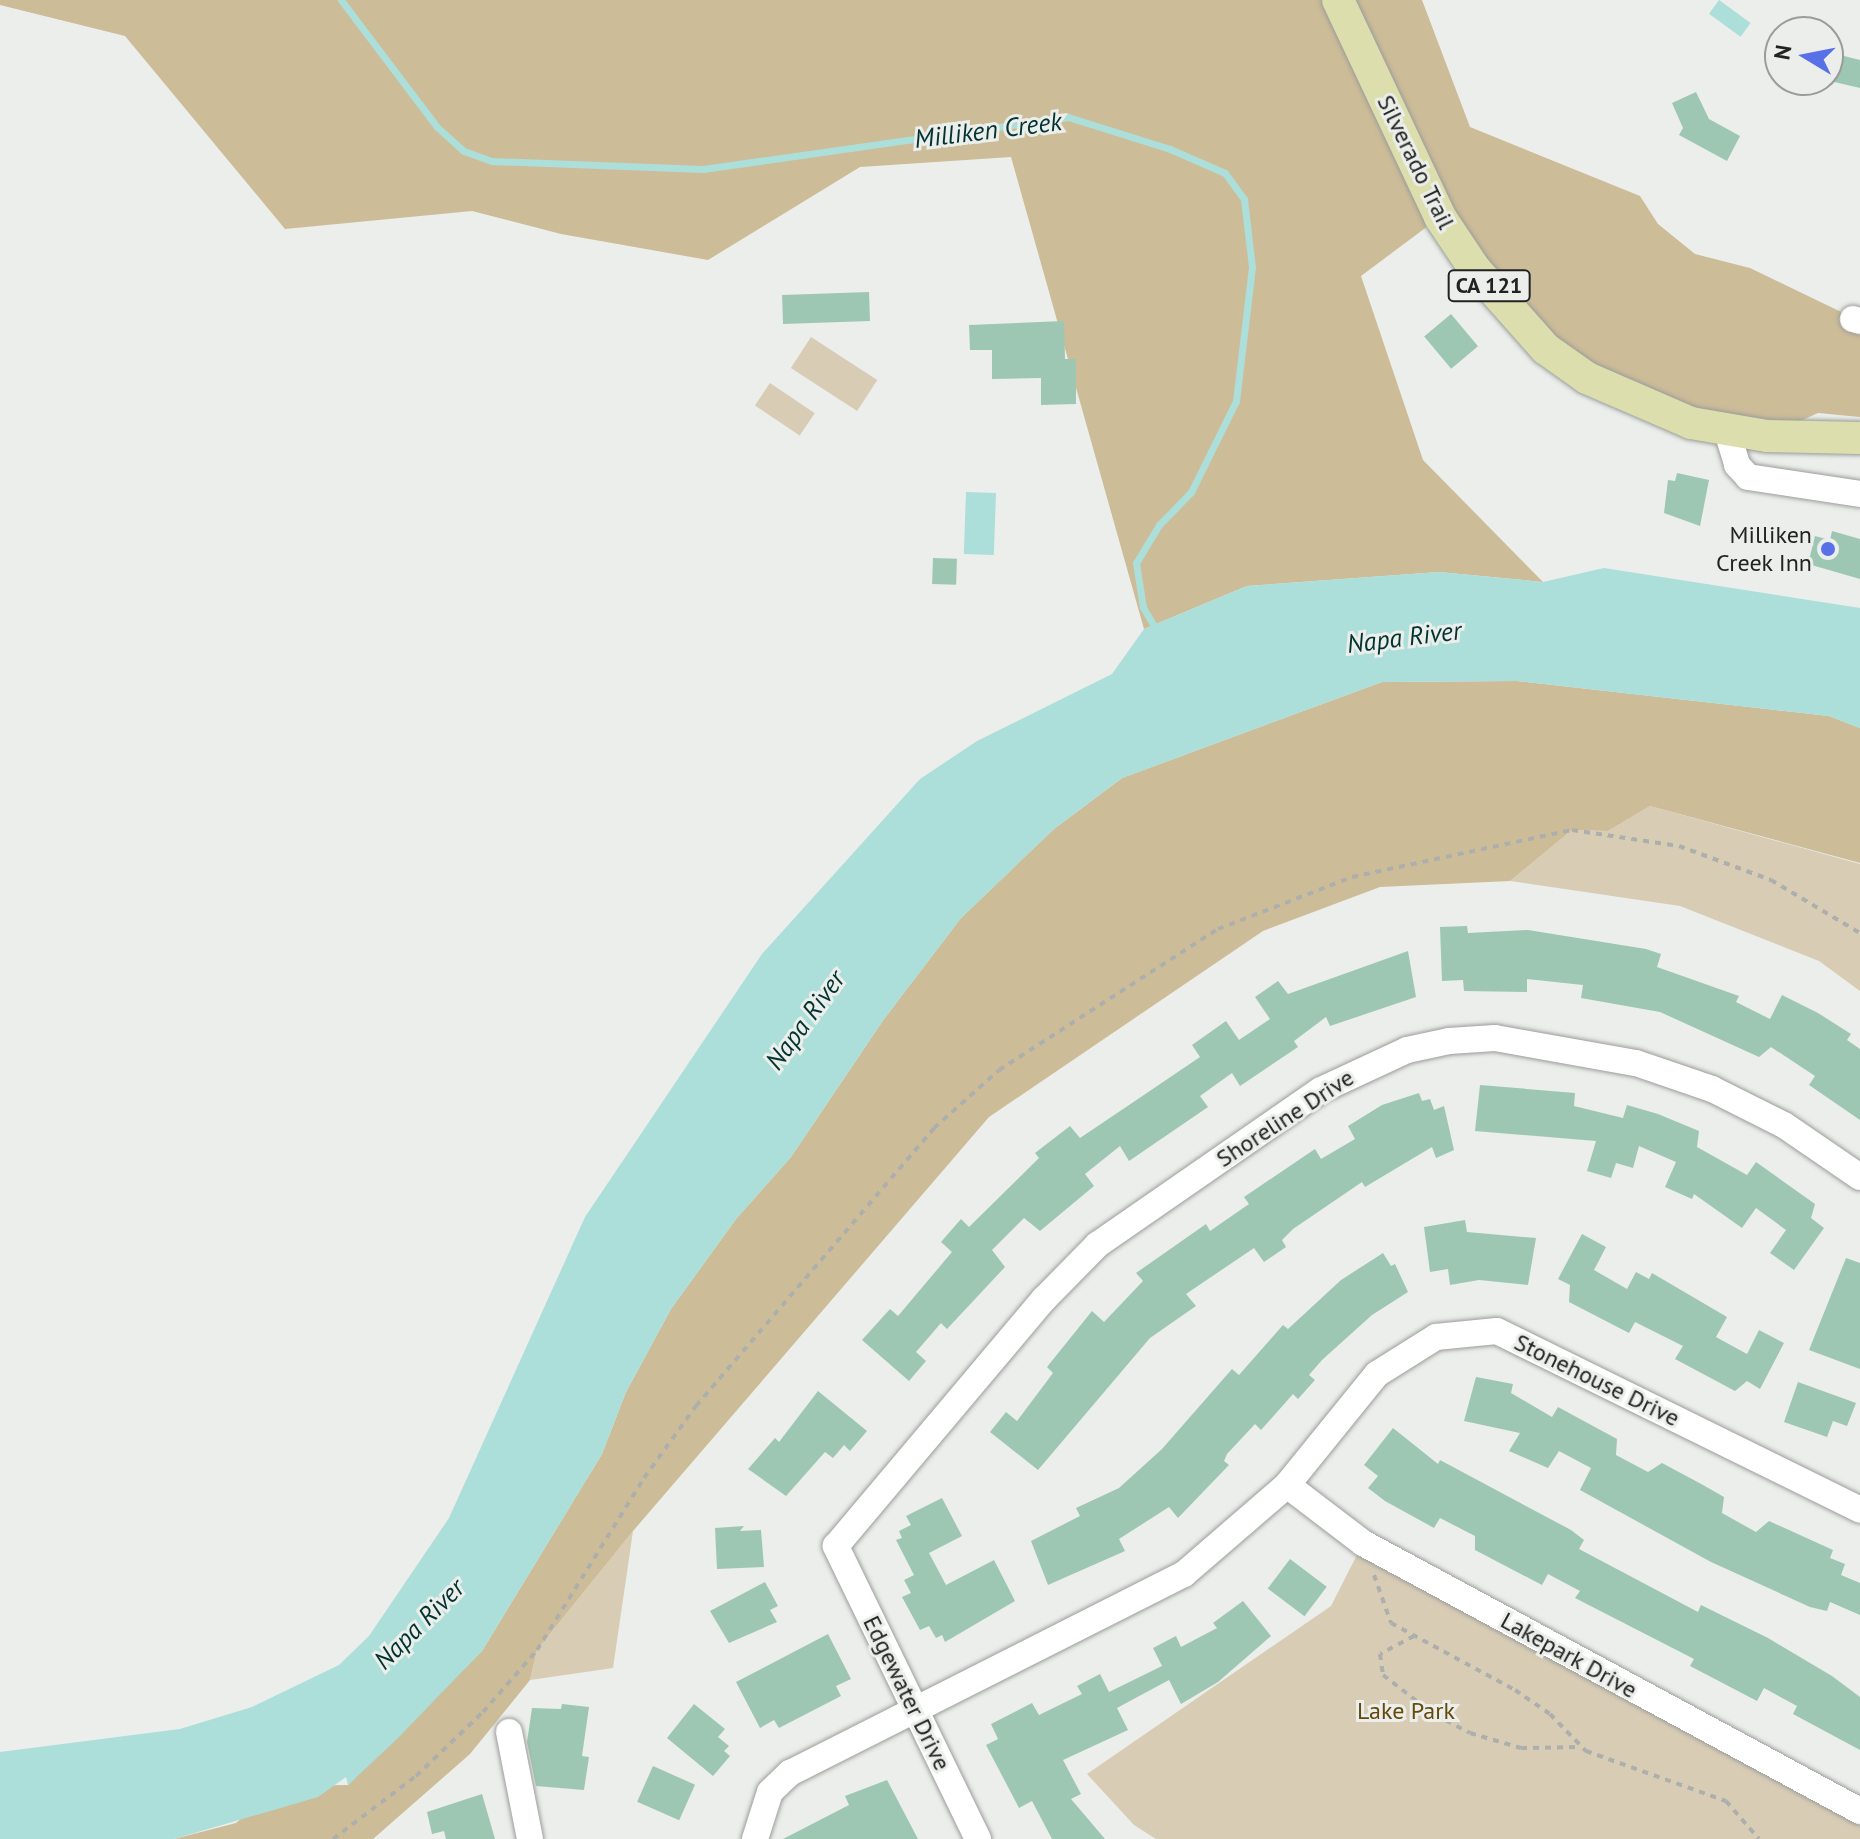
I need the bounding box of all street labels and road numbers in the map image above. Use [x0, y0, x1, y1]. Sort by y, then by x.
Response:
street label: Silverado Trail [1371, 90, 1461, 234]
road number: CA 121 [1447, 268, 1531, 304]
street label: Shoreline Drive [1211, 1063, 1359, 1173]
street label: Stonehouse Drive [1510, 1328, 1684, 1432]
street label: Lakepark Drive [1496, 1606, 1642, 1704]
street label: Edgewater Drive [857, 1611, 957, 1775]

